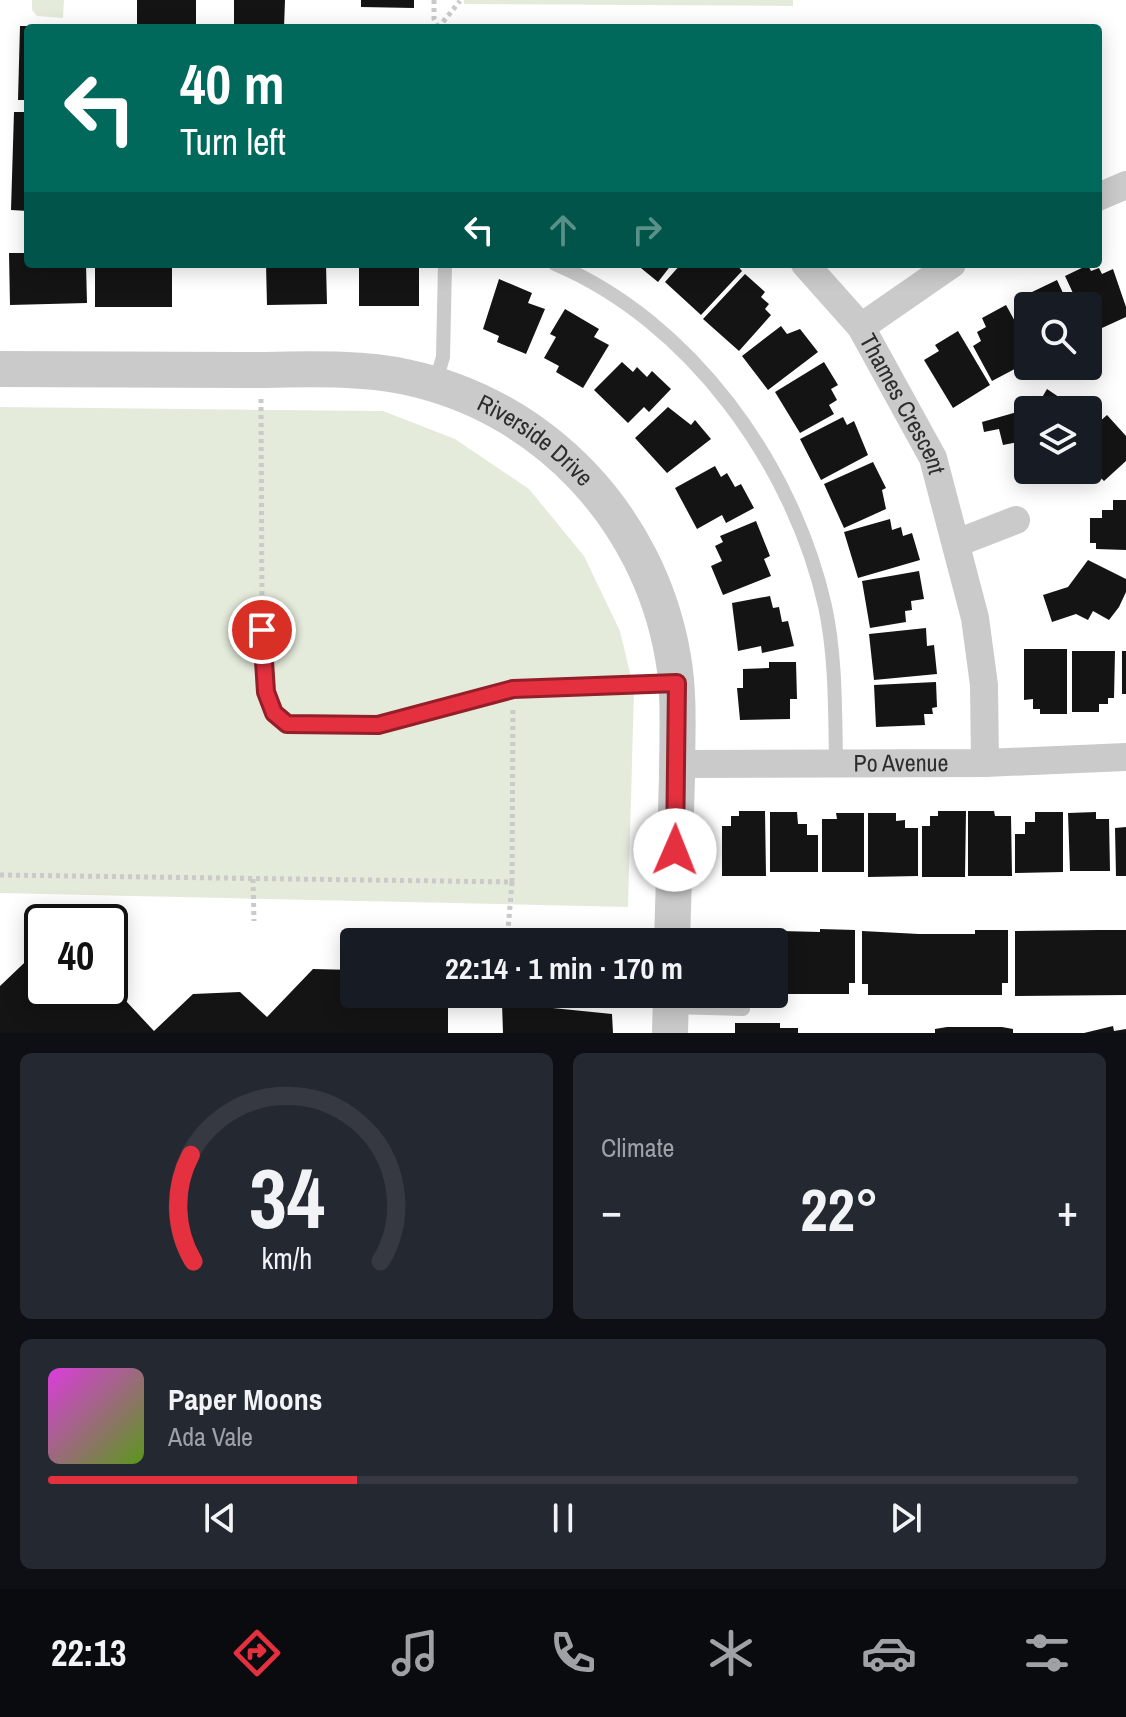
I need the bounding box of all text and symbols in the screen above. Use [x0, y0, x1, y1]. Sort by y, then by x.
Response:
text: 40 m [180, 46, 285, 121]
icon: left [48, 56, 152, 160]
text: Turn left [180, 118, 286, 166]
icon: left [457, 208, 501, 252]
icon: ahead [541, 208, 585, 252]
icon: right [625, 208, 669, 252]
map controls [1014, 292, 1102, 484]
button: search [1014, 292, 1102, 380]
street label: Thames Crescent [853, 328, 954, 478]
street label: Riverside Drive [472, 386, 601, 492]
button: layers [1014, 396, 1102, 484]
pin [228, 596, 296, 664]
icon: arrive [240, 608, 284, 652]
street label: Po Avenue [853, 746, 949, 778]
position arrow [633, 808, 717, 892]
speed limit sign: 40 [24, 904, 128, 1008]
text: 22:14 · 1 min · 170 m [445, 948, 683, 988]
text: Climate [601, 1130, 674, 1165]
text: 34 [249, 1142, 324, 1254]
text: 22° [800, 1169, 879, 1250]
text: − [601, 1180, 622, 1240]
text: + [1057, 1180, 1078, 1240]
text: km/h [261, 1239, 312, 1278]
text: Paper Moons [168, 1379, 322, 1419]
text: Ada Vale [168, 1419, 253, 1454]
icon: previous [198, 1496, 242, 1540]
icon: pause [541, 1496, 585, 1540]
icon: next [884, 1496, 928, 1540]
icon: directions [229, 1625, 285, 1681]
icon: music [387, 1625, 443, 1681]
icon: phone [545, 1625, 601, 1681]
icon: climate [703, 1625, 759, 1681]
icon: car [861, 1625, 917, 1681]
icon: filters [1019, 1625, 1075, 1681]
text: 22:13 [51, 1629, 127, 1677]

